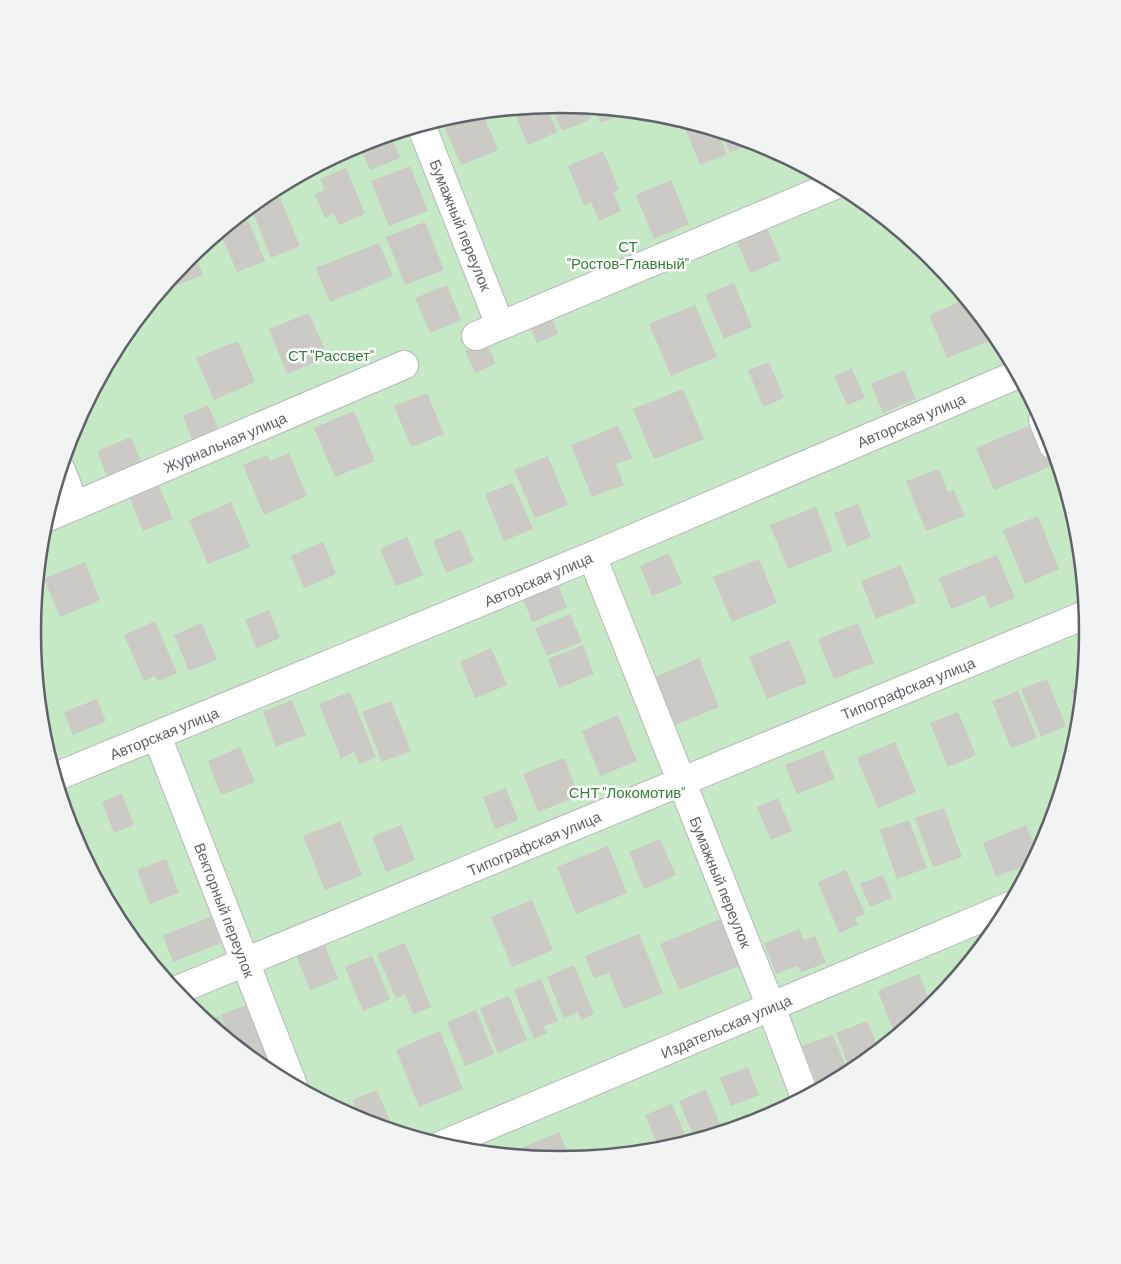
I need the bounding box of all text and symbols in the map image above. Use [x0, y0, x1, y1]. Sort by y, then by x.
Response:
street label: Бумажный переулок [426, 157, 496, 294]
park label: СТ "Ростов-Главный" [567, 237, 689, 272]
park label: СТ "Рассвет" [288, 346, 374, 364]
street label: Авторская улица [854, 389, 969, 451]
street label: Журнальная улица [161, 408, 290, 476]
street label: Авторская улица [481, 548, 596, 610]
street label: Типографская улица [838, 653, 978, 723]
street label: Авторская улица [107, 703, 222, 763]
park label: СНТ "Локомотив" [569, 783, 685, 801]
street label: Типографская улица [465, 807, 604, 879]
street label: Бумажный переулок [686, 814, 756, 951]
street label: Векторный переулок [191, 840, 259, 980]
street label: Издательская улица [658, 990, 795, 1062]

